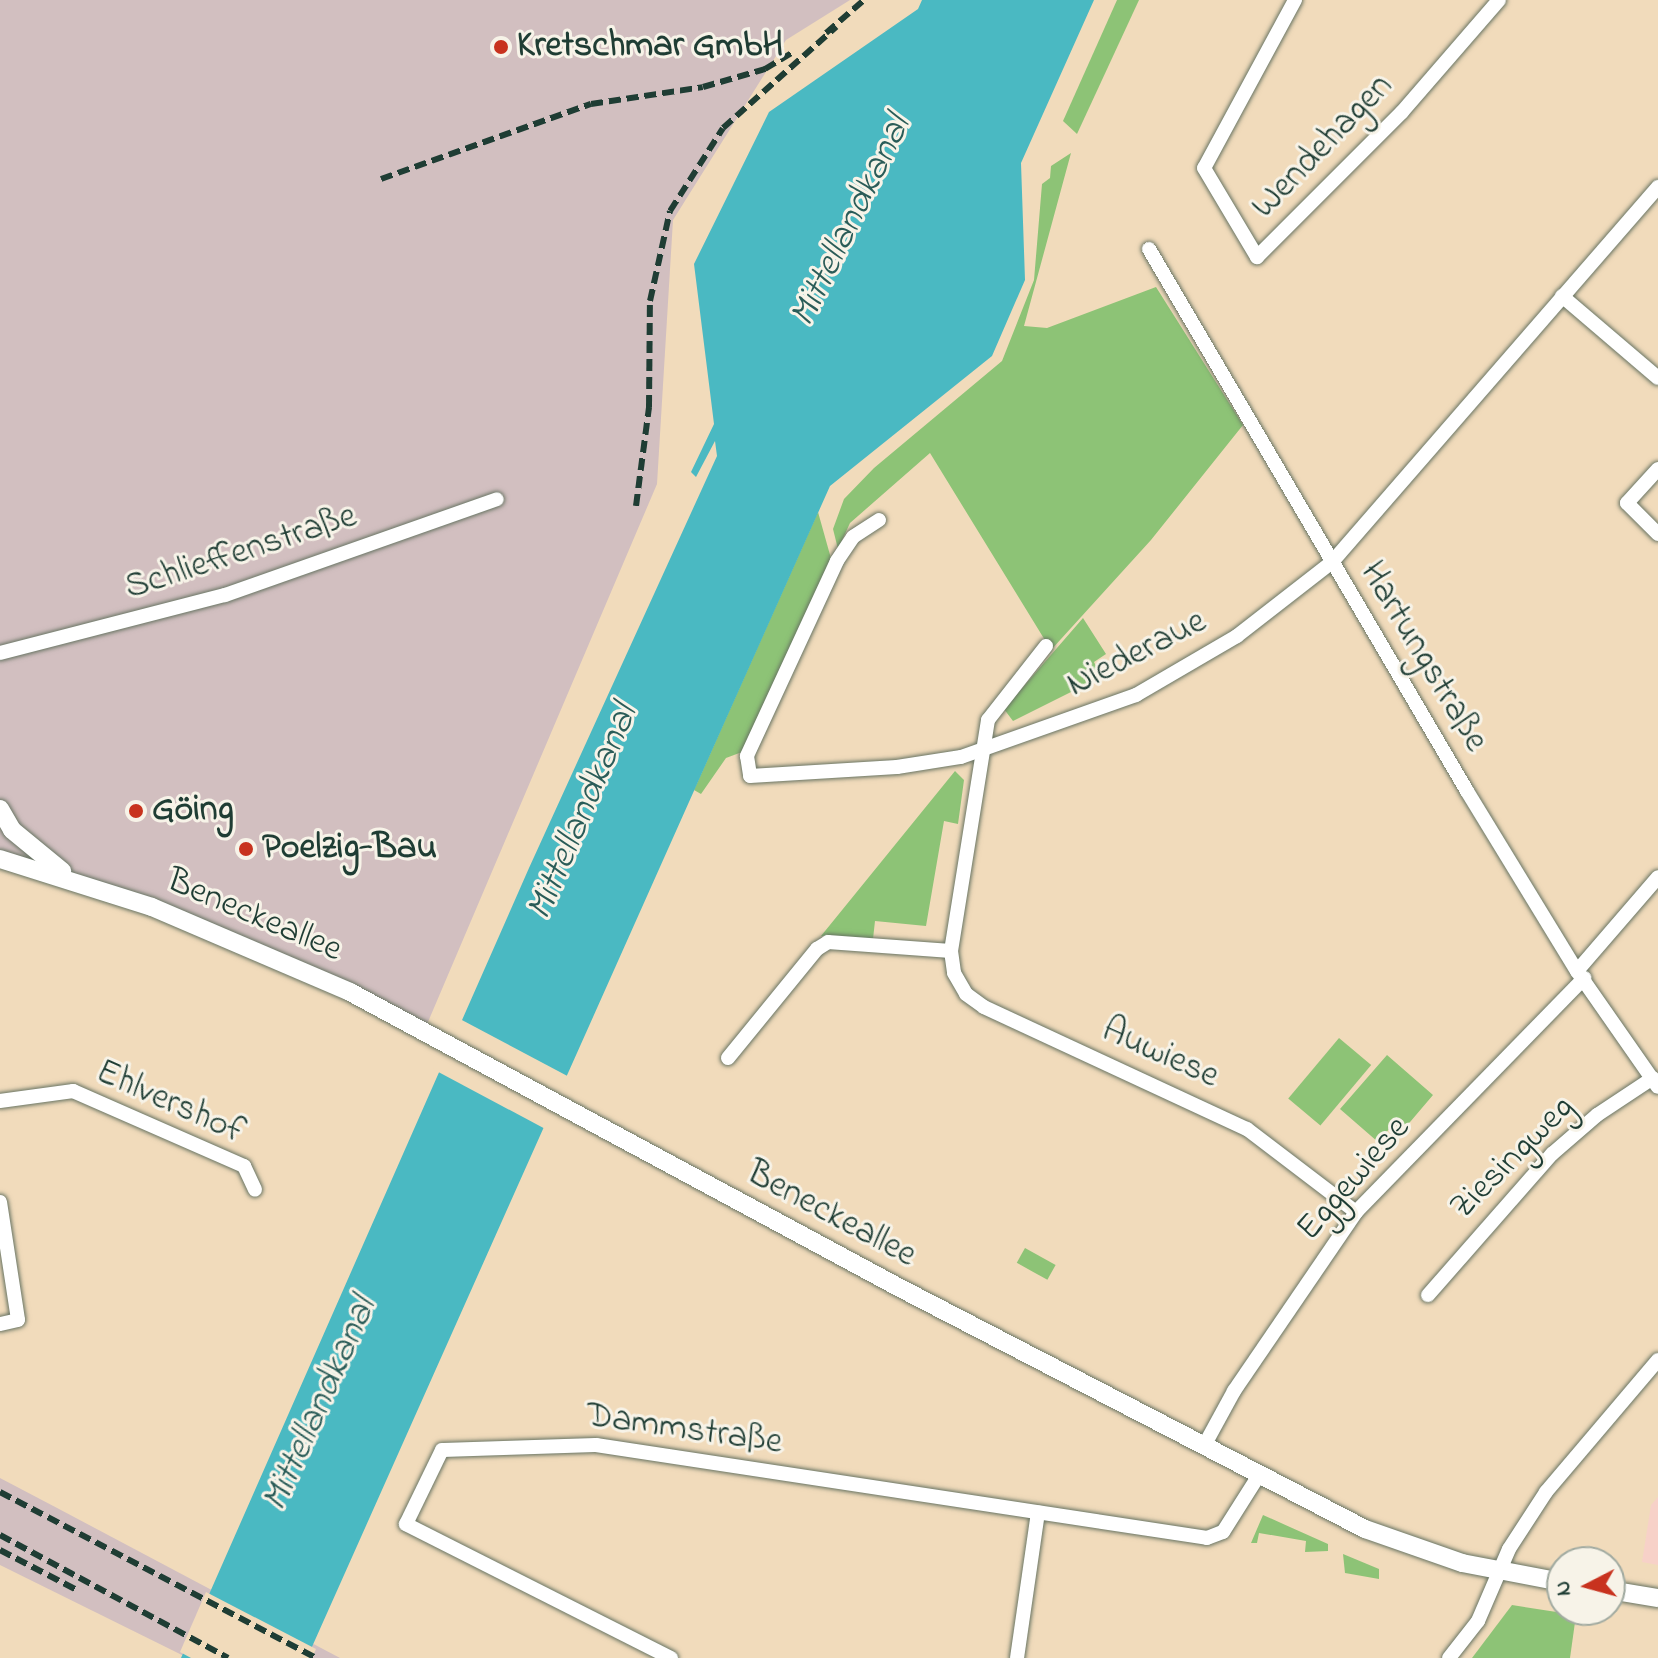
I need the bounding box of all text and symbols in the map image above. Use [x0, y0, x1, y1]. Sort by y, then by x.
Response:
place label: Kretschmar GmbH [517, 25, 783, 69]
marker: Kretschmar GmbH [492, 38, 510, 56]
street label: Wendehagen [1243, 66, 1403, 228]
water label: Mittellandkanal [781, 109, 923, 335]
street label: Schlieffenstraße [120, 495, 362, 611]
street label: Hartungstraße [1349, 554, 1497, 760]
street label: Niederaue [1060, 601, 1214, 707]
water label: Mittellandkanal [518, 699, 650, 927]
place label: Göing [152, 789, 234, 833]
marker: Göing [127, 802, 145, 820]
place label: Poelzig-Bau [262, 827, 437, 871]
marker: Poelzig-Bau [237, 840, 255, 858]
street label: Beneckeallee [160, 860, 348, 972]
street label: Auwiese [1095, 1009, 1225, 1099]
street label: Ehlvershof [89, 1051, 251, 1155]
street label: Ziesingweg [1442, 1087, 1584, 1229]
street label: Eggewiese [1288, 1108, 1420, 1250]
street label: Beneckeallee [739, 1152, 923, 1278]
water label: Mittellandkanal [254, 1291, 388, 1519]
street label: Dammstraße [583, 1395, 785, 1465]
north arrow [1546, 1546, 1626, 1626]
text: N [1547, 1579, 1581, 1597]

